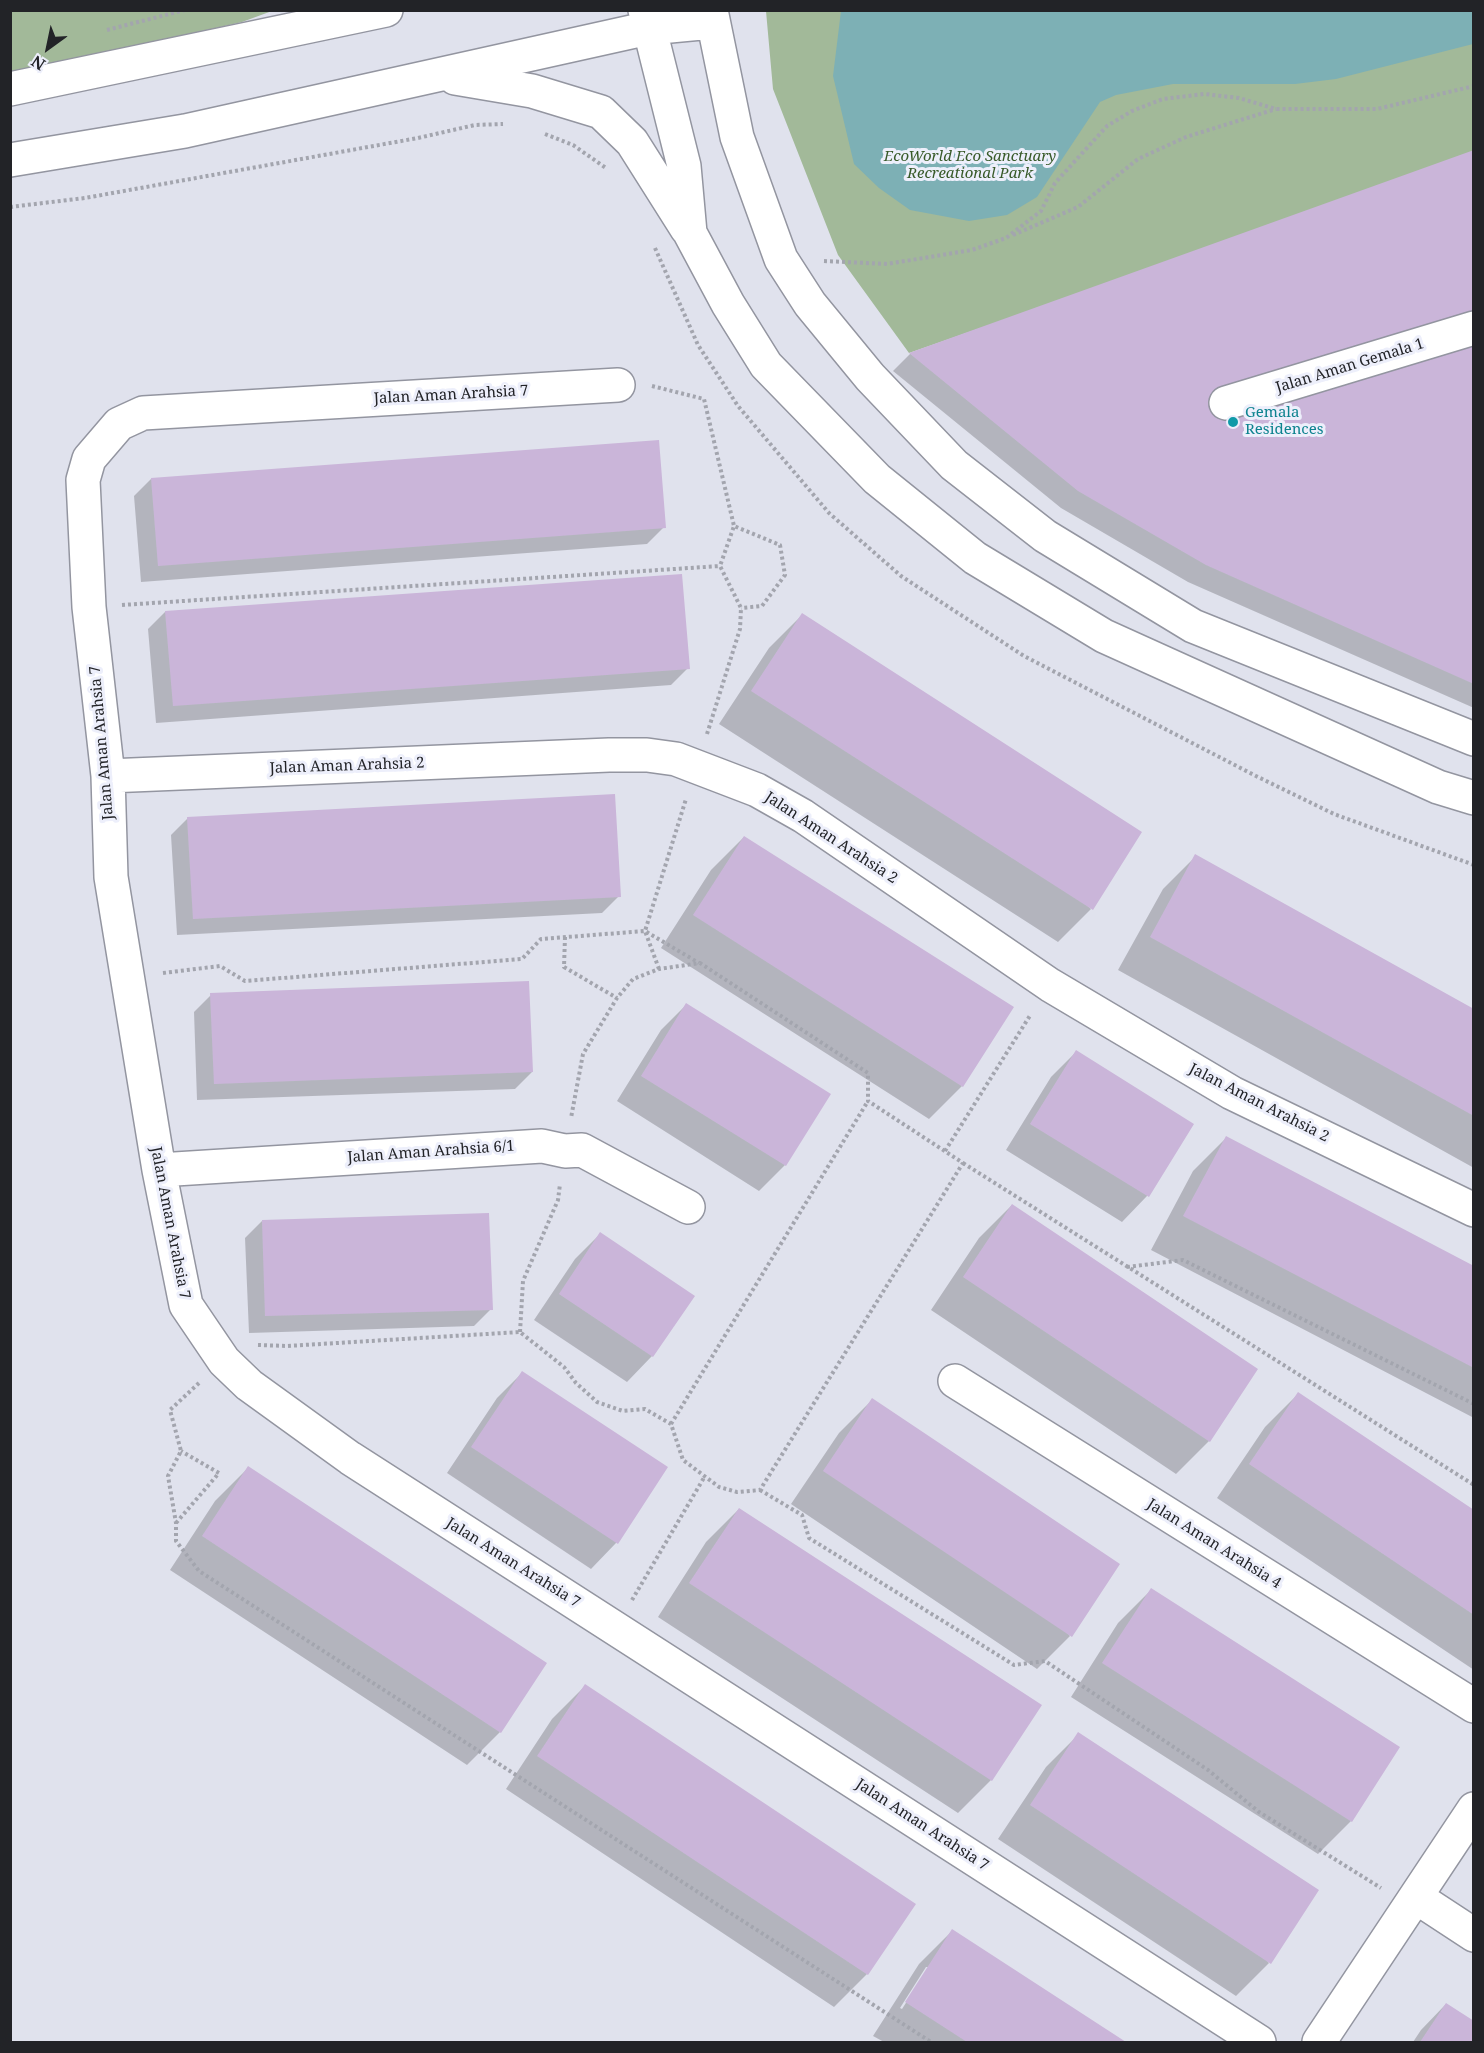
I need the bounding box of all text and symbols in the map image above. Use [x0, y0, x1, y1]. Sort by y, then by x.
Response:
north arrow [18, 18, 78, 78]
text: N [27, 50, 49, 76]
park label: EcoWorld Eco Sanctuary Recreational Park [884, 148, 1056, 183]
street label: Jalan Aman Gemala 1 [1274, 335, 1426, 397]
street label: Jalan Aman Arahsia 7 [373, 382, 529, 408]
place label: Gemala Residences [1245, 404, 1324, 439]
marker: Gemala Residences [1226, 415, 1240, 429]
street label: Jalan Aman Arahsia 7 [86, 665, 118, 821]
street label: Jalan Aman Arahsia 2 [269, 754, 425, 778]
street label: Jalan Aman Arahsia 2 [761, 788, 901, 888]
street label: Jalan Aman Arahsia 2 [1186, 1060, 1332, 1146]
street label: Jalan Aman Arahsia 6/1 [347, 1137, 515, 1167]
street label: Jalan Aman Arahsia 7 [146, 1145, 194, 1301]
street label: Jalan Aman Arahsia 4 [1144, 1495, 1284, 1593]
street label: Jalan Aman Arahsia 7 [443, 1514, 583, 1612]
street label: Jalan Aman Arahsia 7 [852, 1775, 992, 1875]

